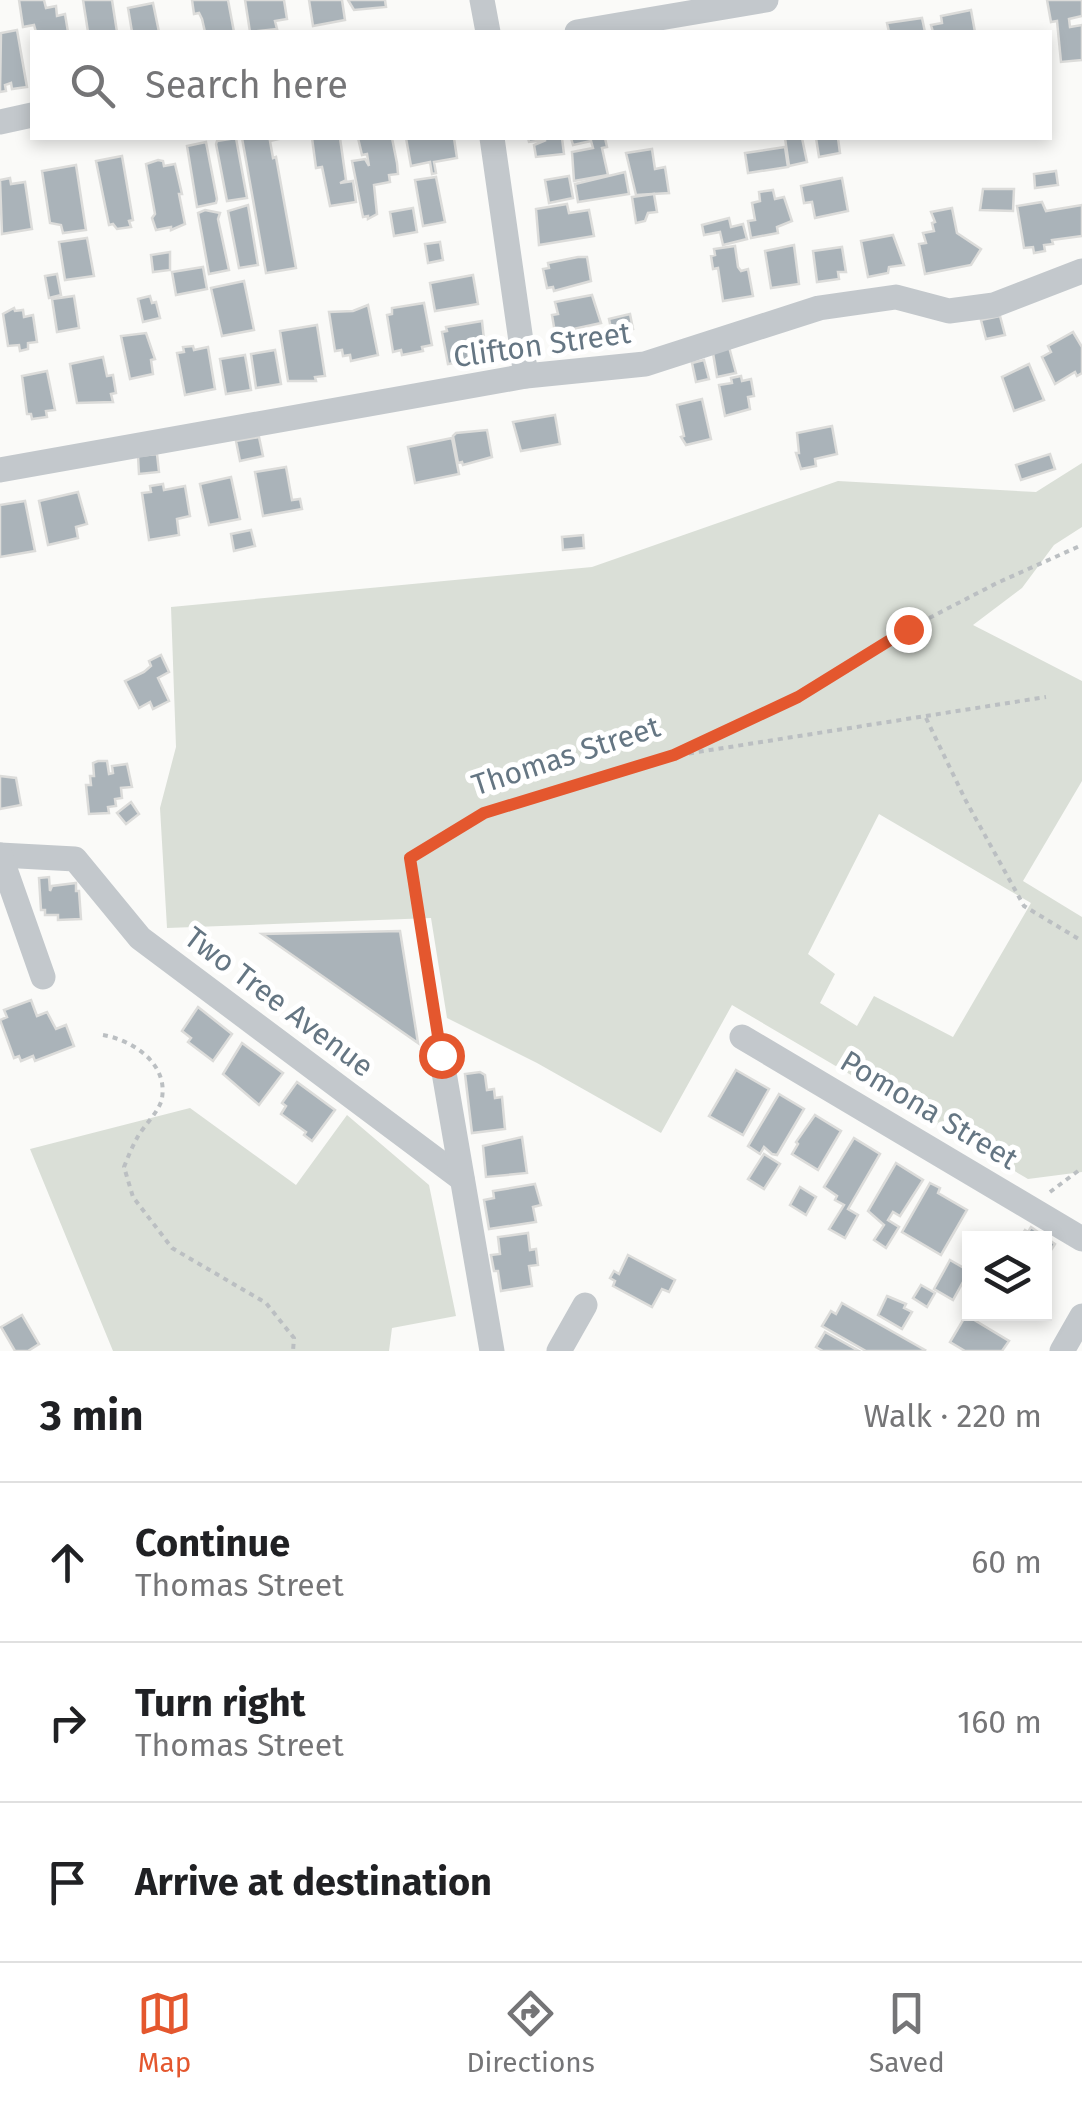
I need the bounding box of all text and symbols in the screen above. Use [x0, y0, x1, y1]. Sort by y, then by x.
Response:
search box [30, 30, 1052, 140]
icon: search [65, 58, 120, 113]
text: Search here [145, 62, 348, 108]
street label: Clifton Street [451, 315, 633, 375]
route end [886, 607, 932, 653]
street label: Thomas Street [467, 709, 665, 803]
street label: Two Tree Avenue [177, 919, 381, 1085]
route start [419, 1033, 465, 1079]
street label: Pomona Street [834, 1043, 1024, 1177]
map controls [962, 1231, 1052, 1321]
button: layers [962, 1231, 1052, 1321]
text: 3 min [40, 1391, 143, 1441]
text: Walk · 220 m [864, 1397, 1042, 1435]
text: Continue [135, 1520, 290, 1566]
icon: ahead [40, 1535, 95, 1590]
text: 60 m [971, 1543, 1042, 1581]
text: Thomas Street [135, 1566, 344, 1604]
text: Turn right [135, 1680, 305, 1726]
icon: right [40, 1695, 95, 1750]
text: 160 m [957, 1703, 1042, 1741]
text: Thomas Street [135, 1726, 344, 1764]
icon: arrive [40, 1855, 95, 1910]
text: Arrive at destination [135, 1859, 492, 1905]
tab: Map [137, 1986, 192, 2079]
tab: Directions [466, 1986, 595, 2079]
tab: Saved [869, 1986, 945, 2079]

